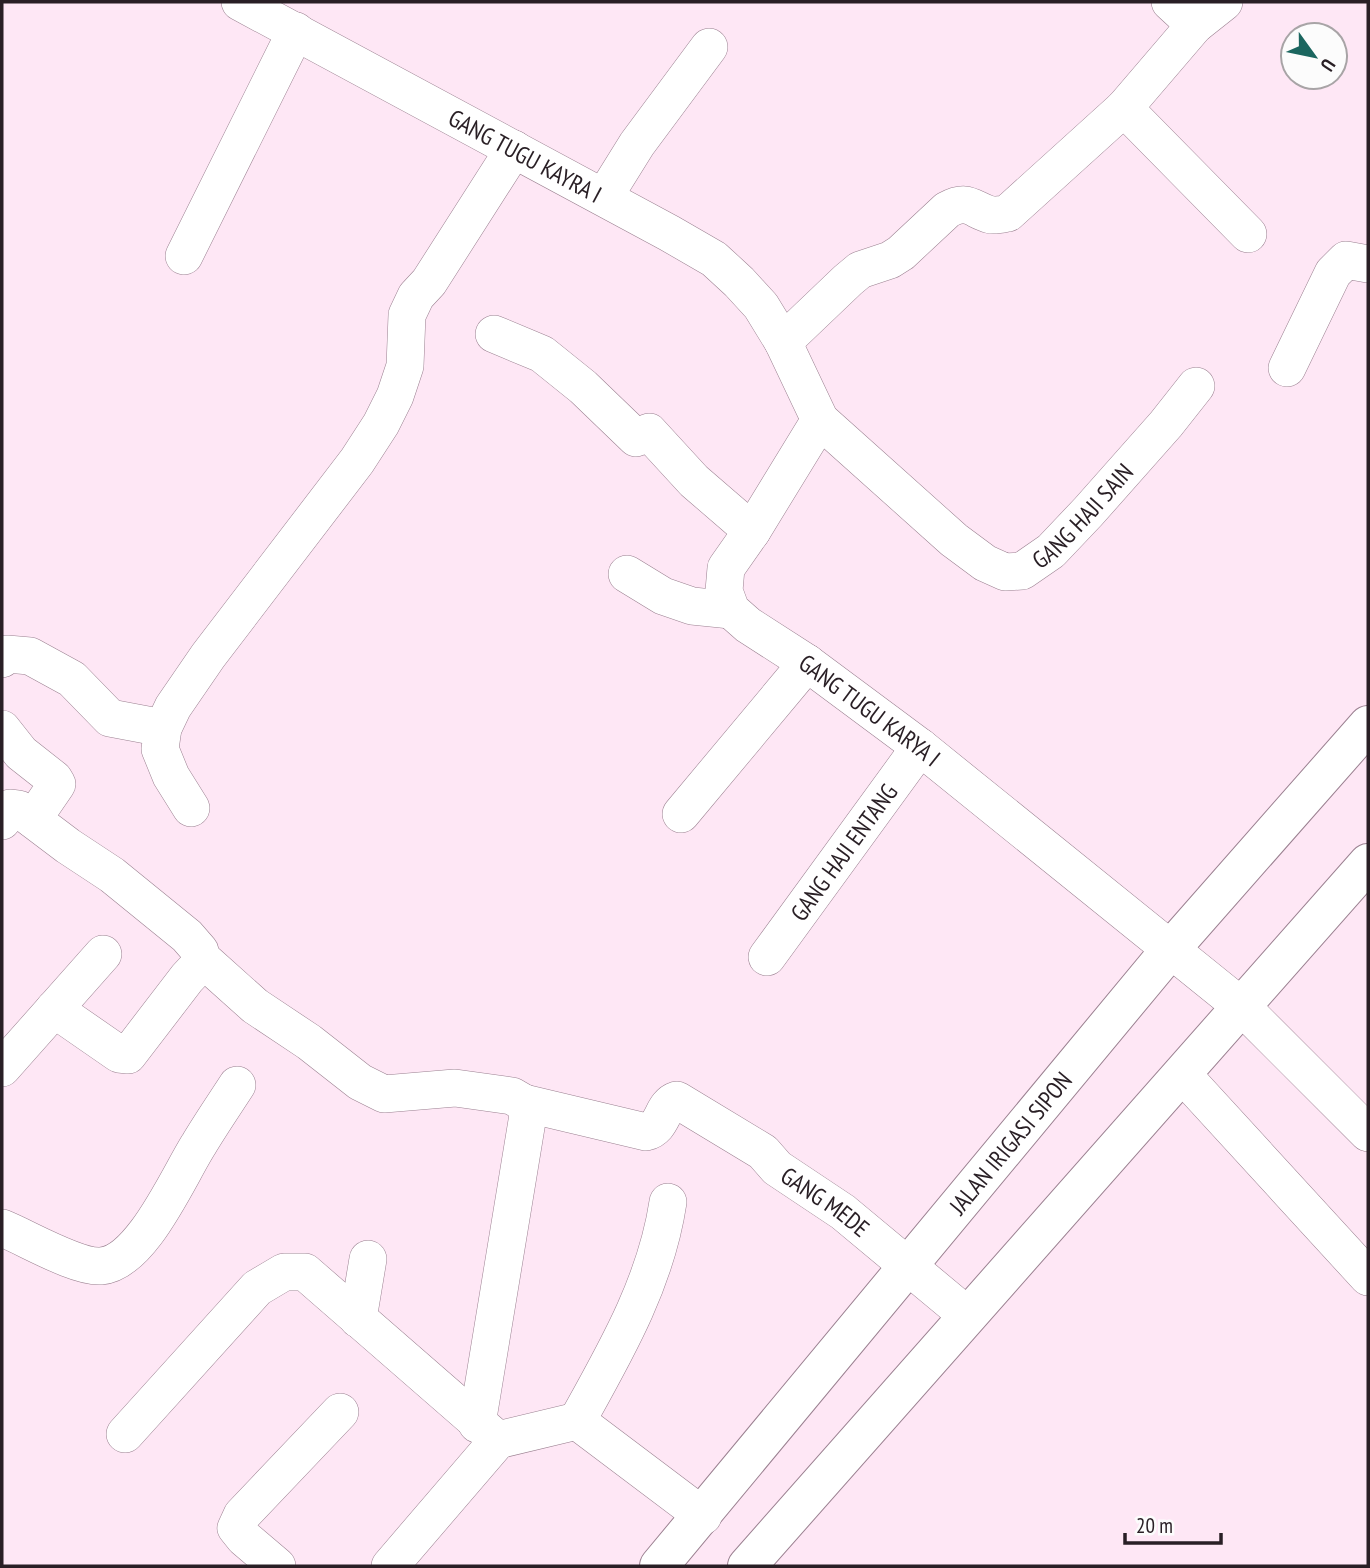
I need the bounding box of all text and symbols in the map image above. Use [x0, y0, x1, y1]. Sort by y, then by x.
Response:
north arrow [1279, 21, 1349, 91]
text: U [1316, 55, 1341, 76]
street label: GANG TUGU KAYRA I [443, 102, 607, 209]
street label: GANG HAJI SAIN [1026, 457, 1140, 575]
street label: GANG TUGU KARYA I [794, 647, 947, 773]
street label: GANG HAJI ENTANG [783, 777, 904, 927]
street label: JALAN IRIGASI SIPON [941, 1065, 1078, 1221]
street label: GANG MEDE [775, 1160, 876, 1243]
scale bar [1125, 1502, 1221, 1546]
text: 20 m [1136, 1512, 1173, 1539]

